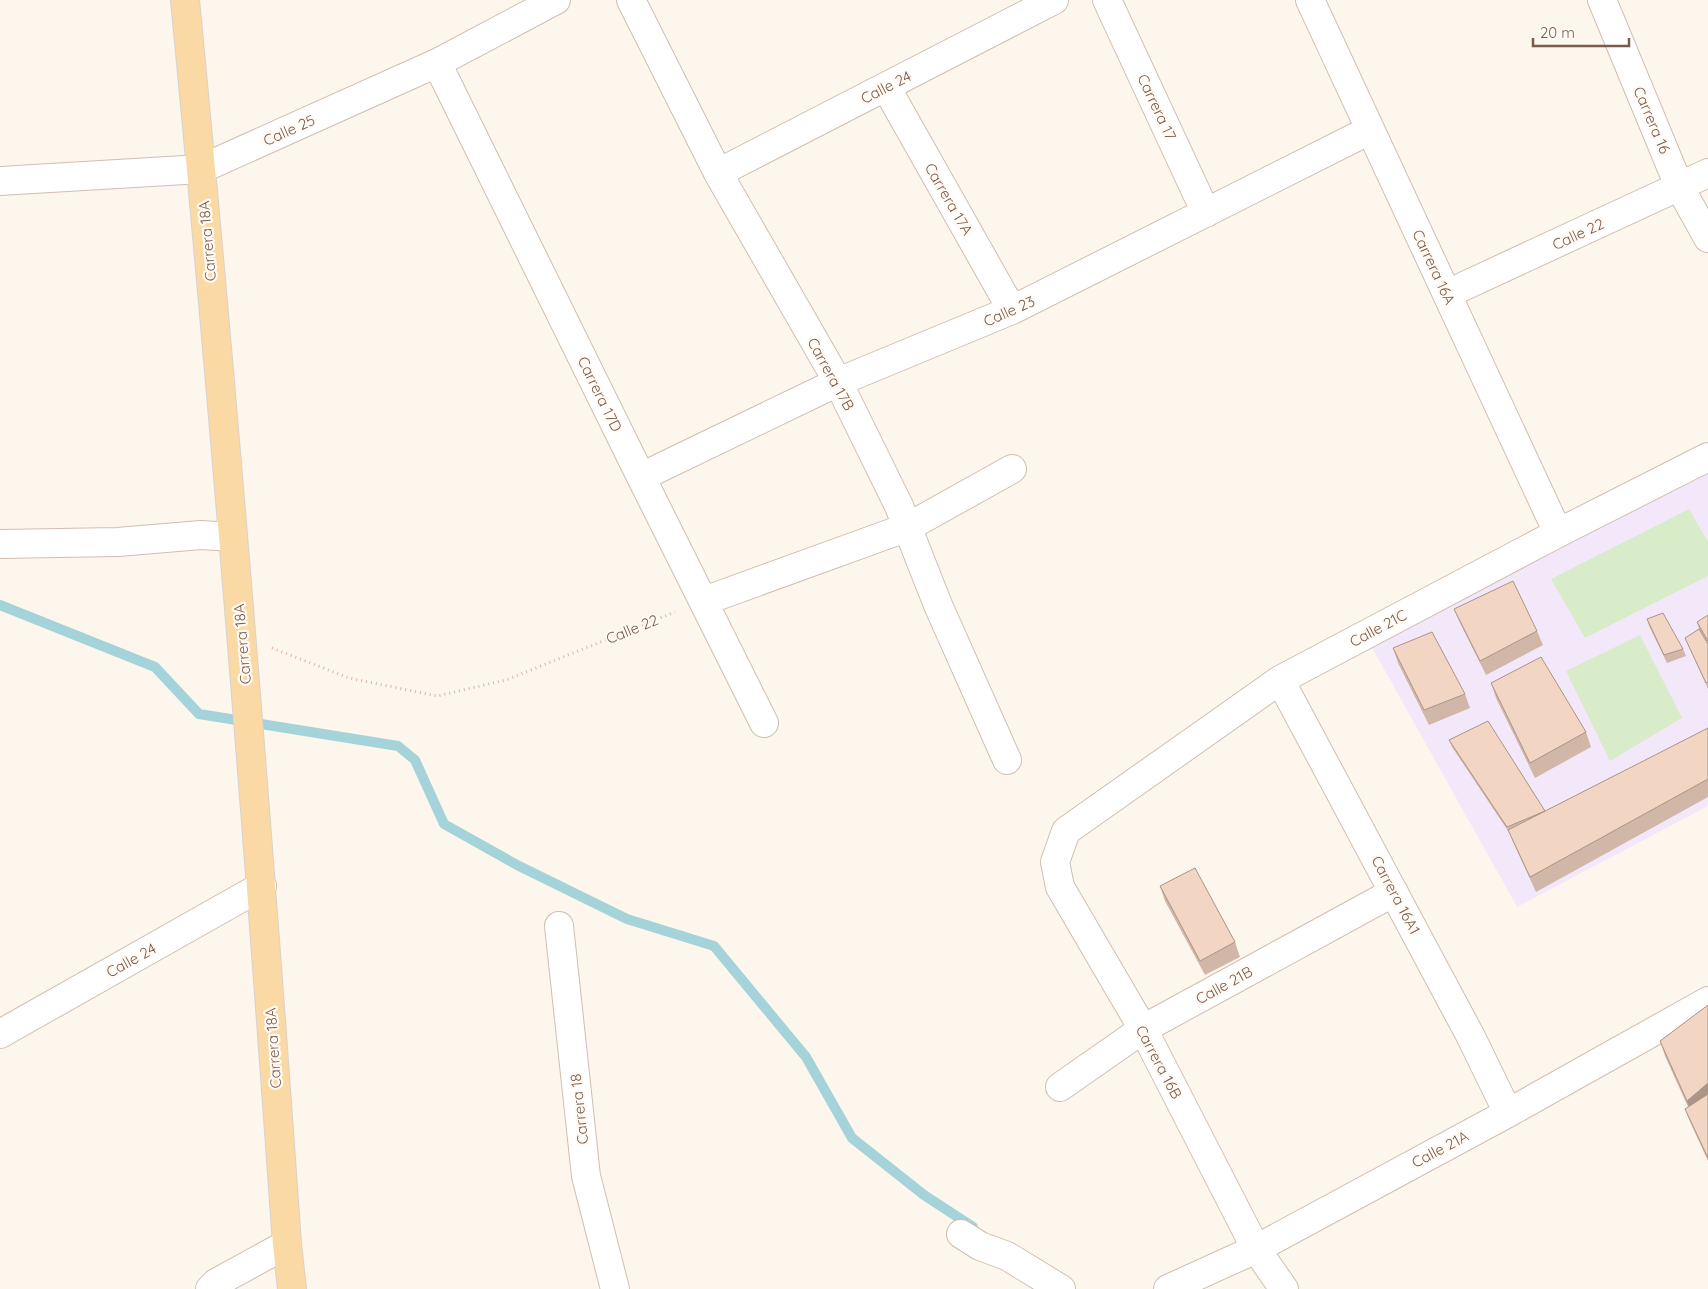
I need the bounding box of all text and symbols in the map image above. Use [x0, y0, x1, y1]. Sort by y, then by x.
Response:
scale bar [1533, 15, 1629, 47]
text: 20 m [1540, 23, 1575, 42]
street label: Calle 24 [858, 66, 915, 108]
street label: Carrera 17 [1133, 71, 1181, 143]
street label: Carrera 16 [1629, 84, 1675, 156]
street label: Calle 25 [260, 110, 318, 150]
street label: Carrera 17A [921, 159, 977, 239]
street label: Carrera 18A [194, 200, 220, 282]
street label: Calle 22 [1549, 214, 1607, 254]
street label: Carrera 16A [1408, 226, 1460, 308]
street label: Calle 23 [980, 291, 1038, 331]
street label: Carrera 17B [803, 334, 859, 414]
street label: Carrera 17D [574, 353, 626, 435]
street label: Carrera 18A [229, 603, 255, 685]
street label: Calle 21C [1346, 605, 1410, 651]
street label: Calle 22 [603, 610, 661, 648]
street label: Carrera 16A1 [1367, 852, 1425, 938]
street label: Calle 24 [103, 939, 159, 981]
street label: Calle 21B [1192, 962, 1256, 1008]
street label: Carrera 18A [261, 1007, 285, 1089]
street label: Carrera 16B [1132, 1022, 1186, 1102]
street label: Carrera 18 [566, 1073, 592, 1145]
street label: Calle 21A [1408, 1126, 1472, 1172]

